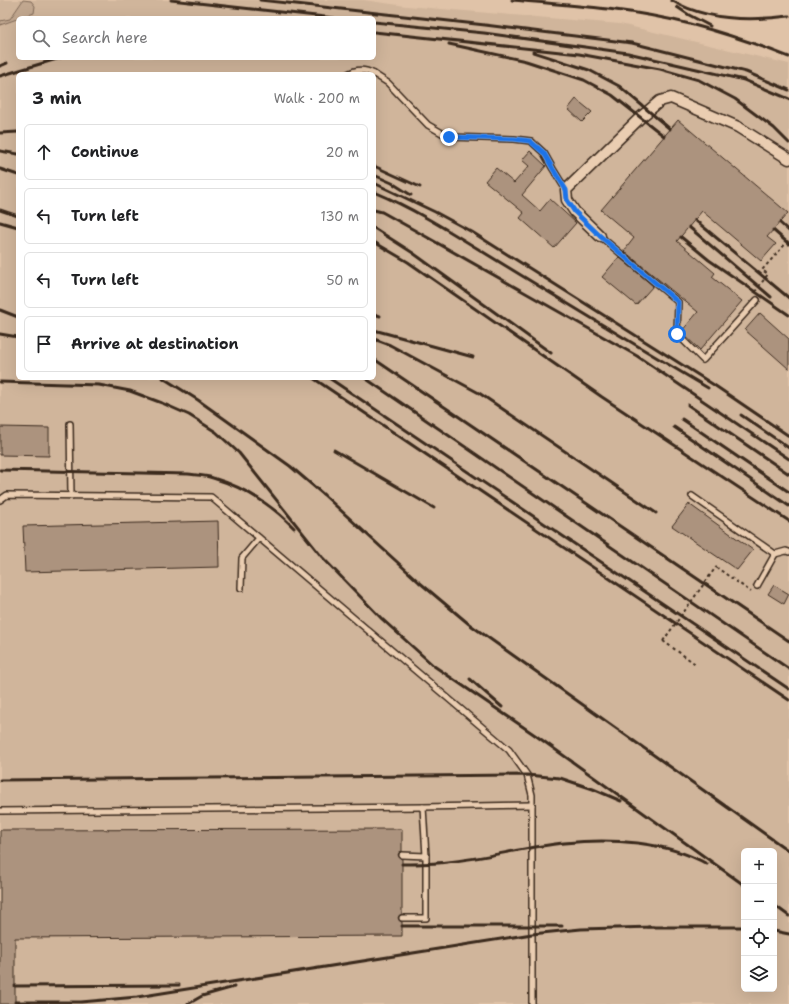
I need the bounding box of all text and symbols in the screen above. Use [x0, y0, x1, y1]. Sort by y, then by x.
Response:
search box [16, 16, 376, 60]
icon: search [30, 27, 52, 49]
text: Search here [62, 28, 148, 48]
text: 3 min [32, 87, 82, 109]
text: Walk · 200 m [274, 90, 360, 107]
route end [440, 128, 458, 146]
icon: ahead [33, 141, 55, 163]
text: Continue [71, 142, 139, 162]
text: 20 m [326, 144, 359, 161]
icon: left [33, 205, 55, 227]
text: Turn left [71, 206, 139, 226]
text: 130 m [321, 208, 359, 225]
icon: left [33, 269, 55, 291]
text: Turn left [71, 270, 139, 290]
text: 50 m [326, 272, 359, 289]
route start [668, 325, 686, 343]
icon: arrive [33, 333, 55, 355]
text: Arrive at destination [71, 334, 239, 354]
map controls [741, 848, 777, 992]
button: + [741, 848, 777, 884]
button: − [741, 884, 777, 920]
button: locate [741, 920, 777, 956]
button: layers [741, 956, 777, 992]

